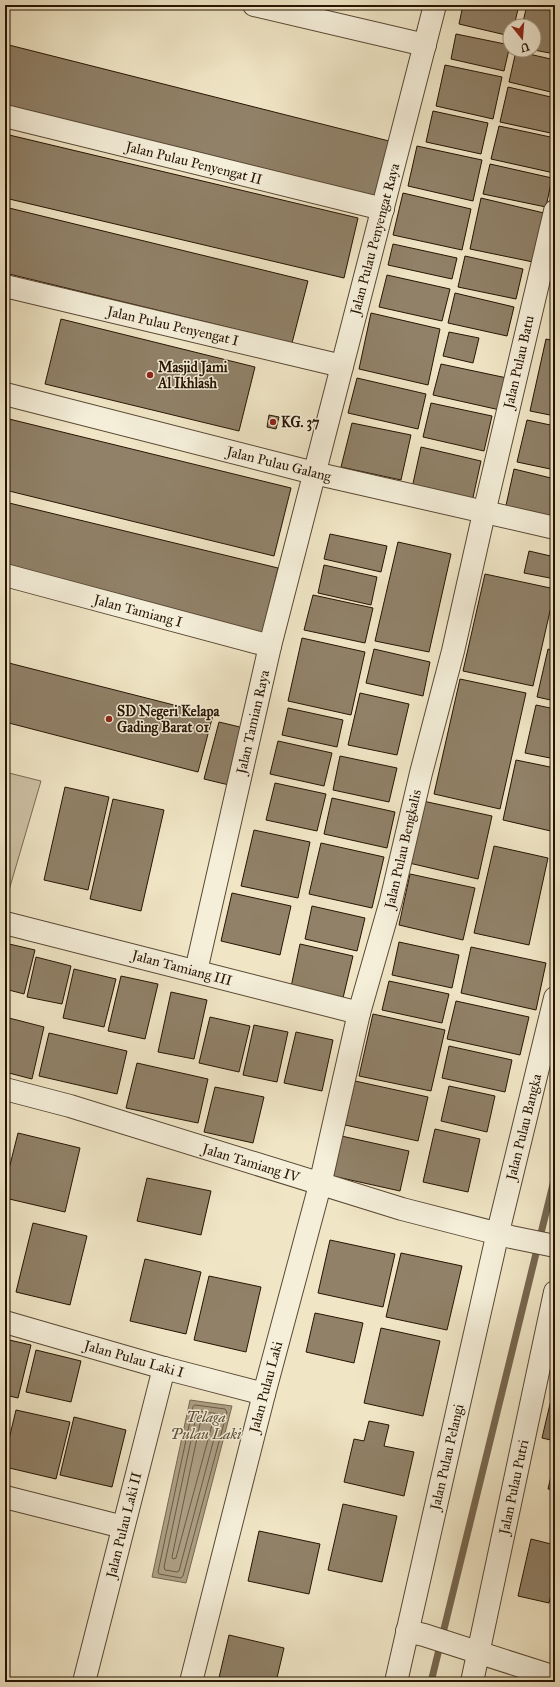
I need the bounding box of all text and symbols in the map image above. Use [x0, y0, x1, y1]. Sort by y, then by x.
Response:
north arrow [502, 18, 542, 58]
text: U [518, 40, 531, 55]
street label: Jalan Pulau Penyengat II [122, 137, 264, 189]
street label: Jalan Pulau Penyengat Raya [346, 161, 404, 319]
street label: Jalan Pulau Penyengat I [104, 302, 240, 350]
street label: Jalan Pulau Batu [500, 313, 539, 412]
place label: Masjid Jami Al Ikhlash [157, 359, 228, 392]
marker: Masjid Jami Al Ikhlash [145, 370, 155, 380]
place label: KG. 37 [281, 414, 320, 432]
marker: KG. 37 [268, 417, 278, 427]
street label: Jalan Pulau Galang [223, 442, 333, 486]
street label: Jalan Tamiang I [90, 591, 184, 632]
street label: Jalan Tamian Raya [232, 668, 274, 778]
place label: SD Negeri Kelapa Gading Barat 01 [117, 703, 220, 737]
marker: SD Negeri Kelapa Gading Barat 01 [104, 714, 114, 724]
street label: Jalan Pulau Bengkalis [381, 788, 426, 912]
street label: Jalan Tamiang III [128, 946, 234, 990]
street label: Jalan Pulau Bangka [502, 1072, 546, 1184]
street label: Jalan Tamiang IV [198, 1140, 303, 1187]
street label: Jalan Pulau Laki I [80, 1336, 186, 1382]
street label: Jalan Pulau Laki [245, 1339, 287, 1437]
street label: Jalan Pulau Pelangi [426, 1402, 468, 1514]
water label: Telaga Pulau Laki [171, 1408, 242, 1443]
street label: Jalan Pulau Putri [495, 1438, 533, 1538]
street label: Jalan Pulau Laki II [102, 1470, 146, 1582]

